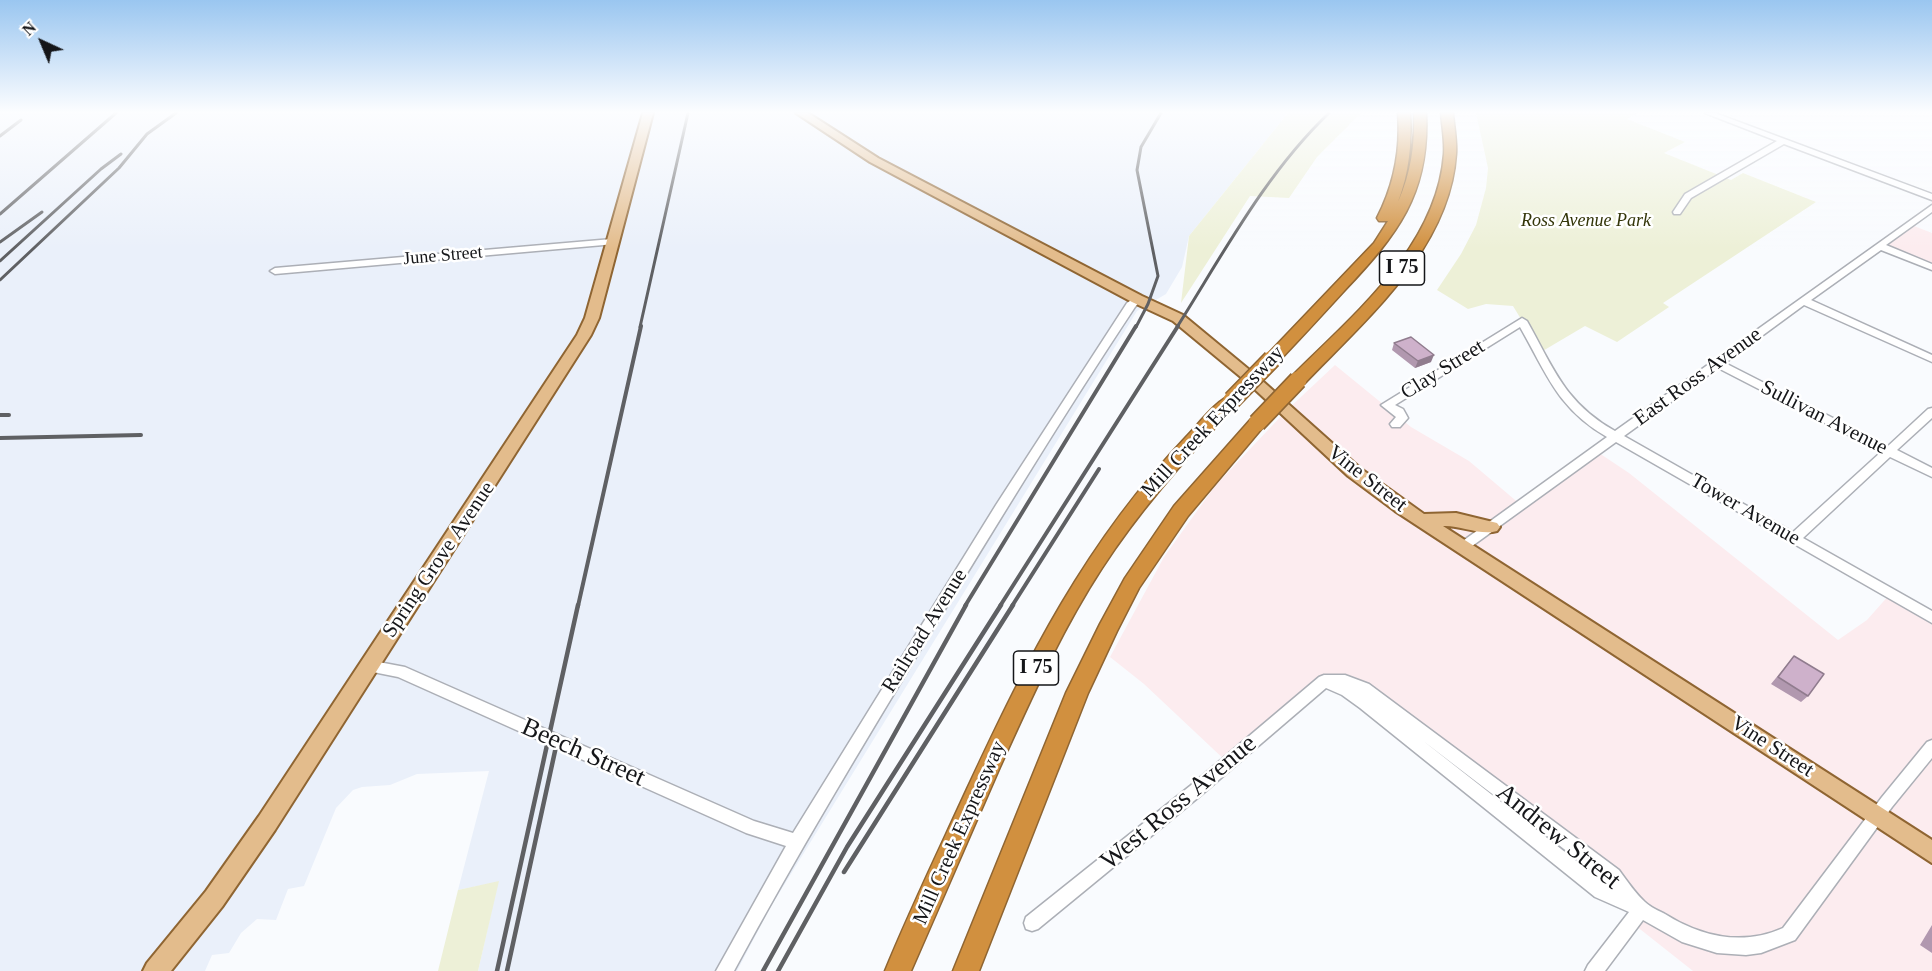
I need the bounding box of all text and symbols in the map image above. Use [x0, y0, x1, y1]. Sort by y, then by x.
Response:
north arrow [12, 12, 72, 72]
text: N [19, 19, 39, 39]
park label: Ross Avenue Park [1521, 210, 1651, 232]
street label: June Street [402, 242, 484, 270]
road number: I 75 [1380, 251, 1424, 285]
street label: East Ross Avenue [1629, 322, 1767, 432]
street label: Clay Street [1397, 334, 1489, 406]
street label: Mill Creek Expressway [1136, 341, 1290, 503]
street label: Sullivan Avenue [1756, 375, 1892, 461]
street label: Vine Street [1322, 440, 1412, 518]
street label: Tower Avenue [1686, 469, 1804, 551]
street label: Spring Grove Avenue [377, 477, 501, 643]
street label: Railroad Avenue [877, 564, 973, 698]
road number: I 75 [1014, 651, 1058, 685]
street label: Vine Street [1726, 711, 1818, 783]
street label: Beech Street [516, 712, 650, 794]
street label: West Ross Avenue [1095, 729, 1263, 877]
street label: Mill Creek Expressway [908, 737, 1012, 929]
street label: Andrew Street [1490, 777, 1626, 897]

